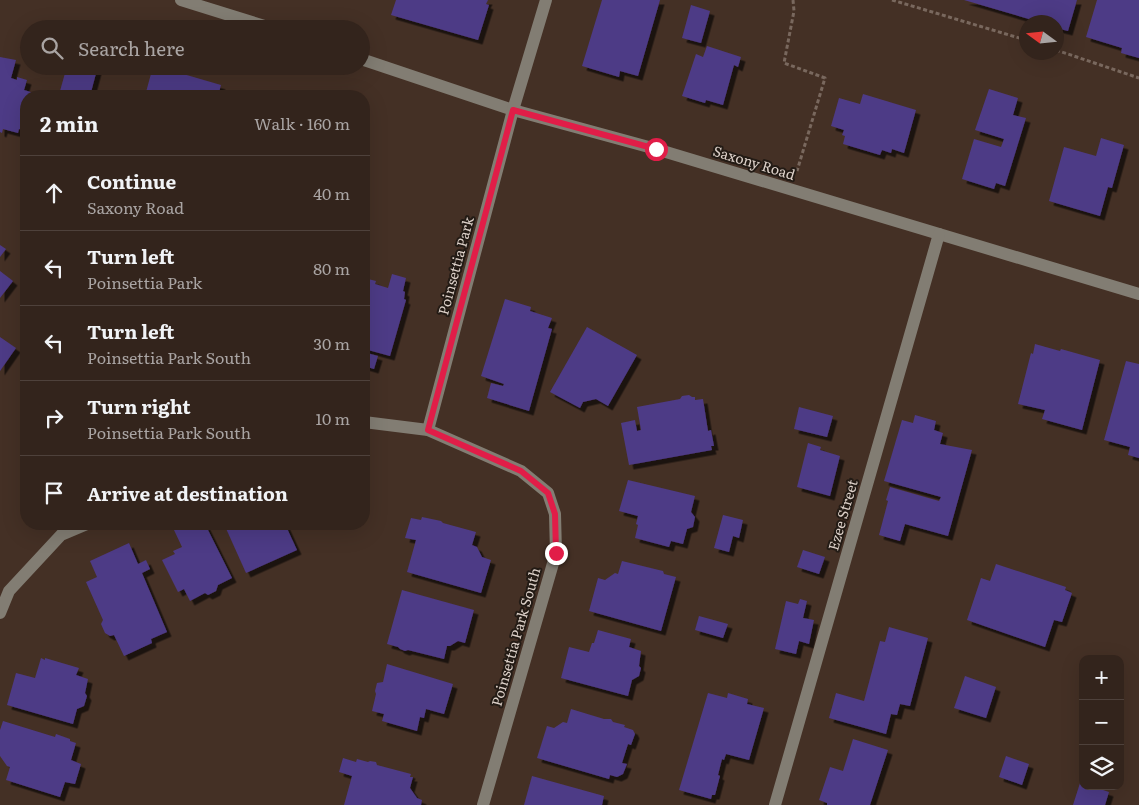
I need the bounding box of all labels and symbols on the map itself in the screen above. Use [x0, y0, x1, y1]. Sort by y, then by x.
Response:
north arrow [1019, 15, 1064, 60]
route start [645, 138, 668, 161]
street label: Saxony Road [711, 140, 798, 184]
street label: Poinsettia Park [432, 214, 478, 317]
street label: Ezee Street [822, 477, 862, 553]
route end [545, 542, 568, 565]
street label: Poinsettia Park South [486, 565, 544, 708]

